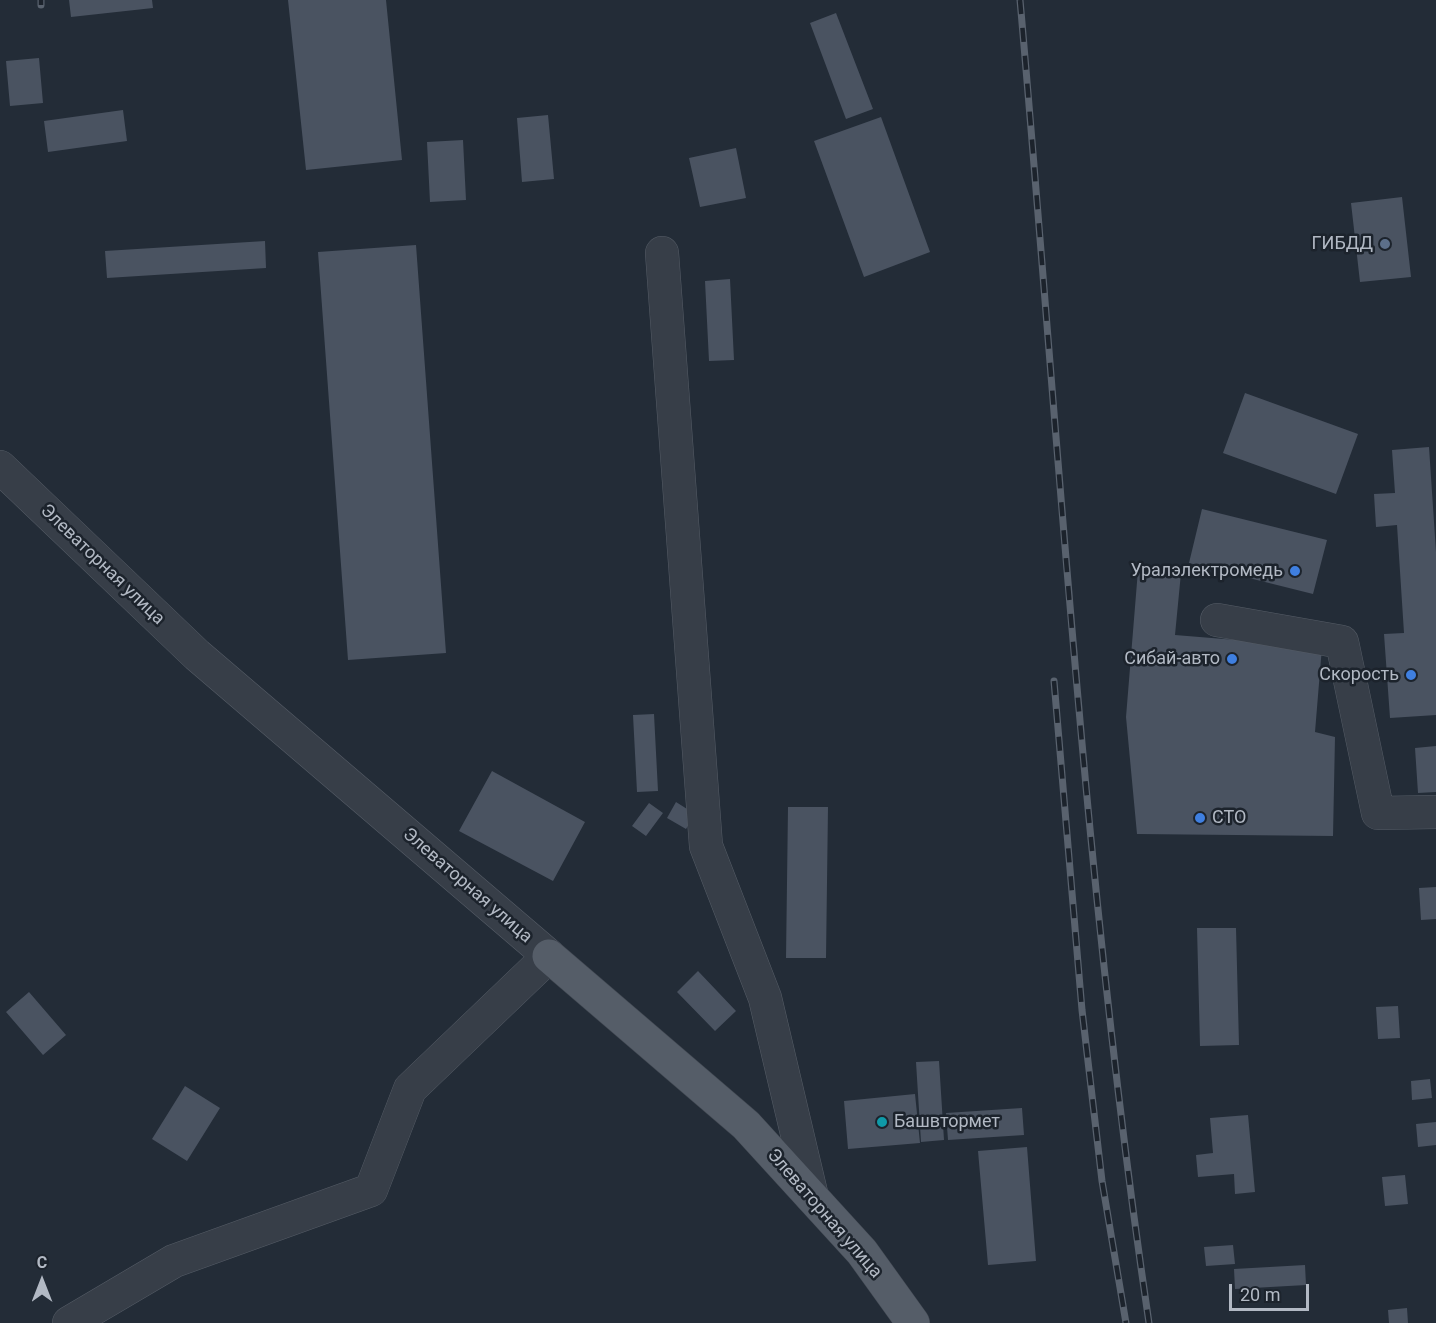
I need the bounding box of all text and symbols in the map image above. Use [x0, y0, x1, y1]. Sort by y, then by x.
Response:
place label: ГИБДД [1312, 233, 1373, 255]
marker: ГИБДД [1378, 237, 1392, 251]
street label: Элеваторная улица [35, 500, 169, 630]
place label: Уралэлектромедь [1130, 560, 1283, 582]
marker: Уралэлектромедь [1288, 564, 1302, 578]
place label: Сибай-авто [1124, 648, 1220, 670]
marker: Сибай-авто [1225, 652, 1239, 666]
place label: Скорость [1319, 664, 1399, 686]
marker: Скорость [1404, 668, 1418, 682]
place label: СТО [1212, 807, 1246, 829]
marker: СТО [1193, 811, 1207, 825]
street label: Элеваторная улица [398, 824, 536, 948]
place label: Башвтормет [894, 1111, 1000, 1133]
marker: Башвтормет [875, 1115, 889, 1129]
street label: Элеваторная улица [762, 1145, 886, 1283]
north arrow [12, 1251, 72, 1311]
text: С [37, 1253, 47, 1272]
scale bar [1232, 1272, 1312, 1310]
text: 20 m [1240, 1284, 1280, 1305]

